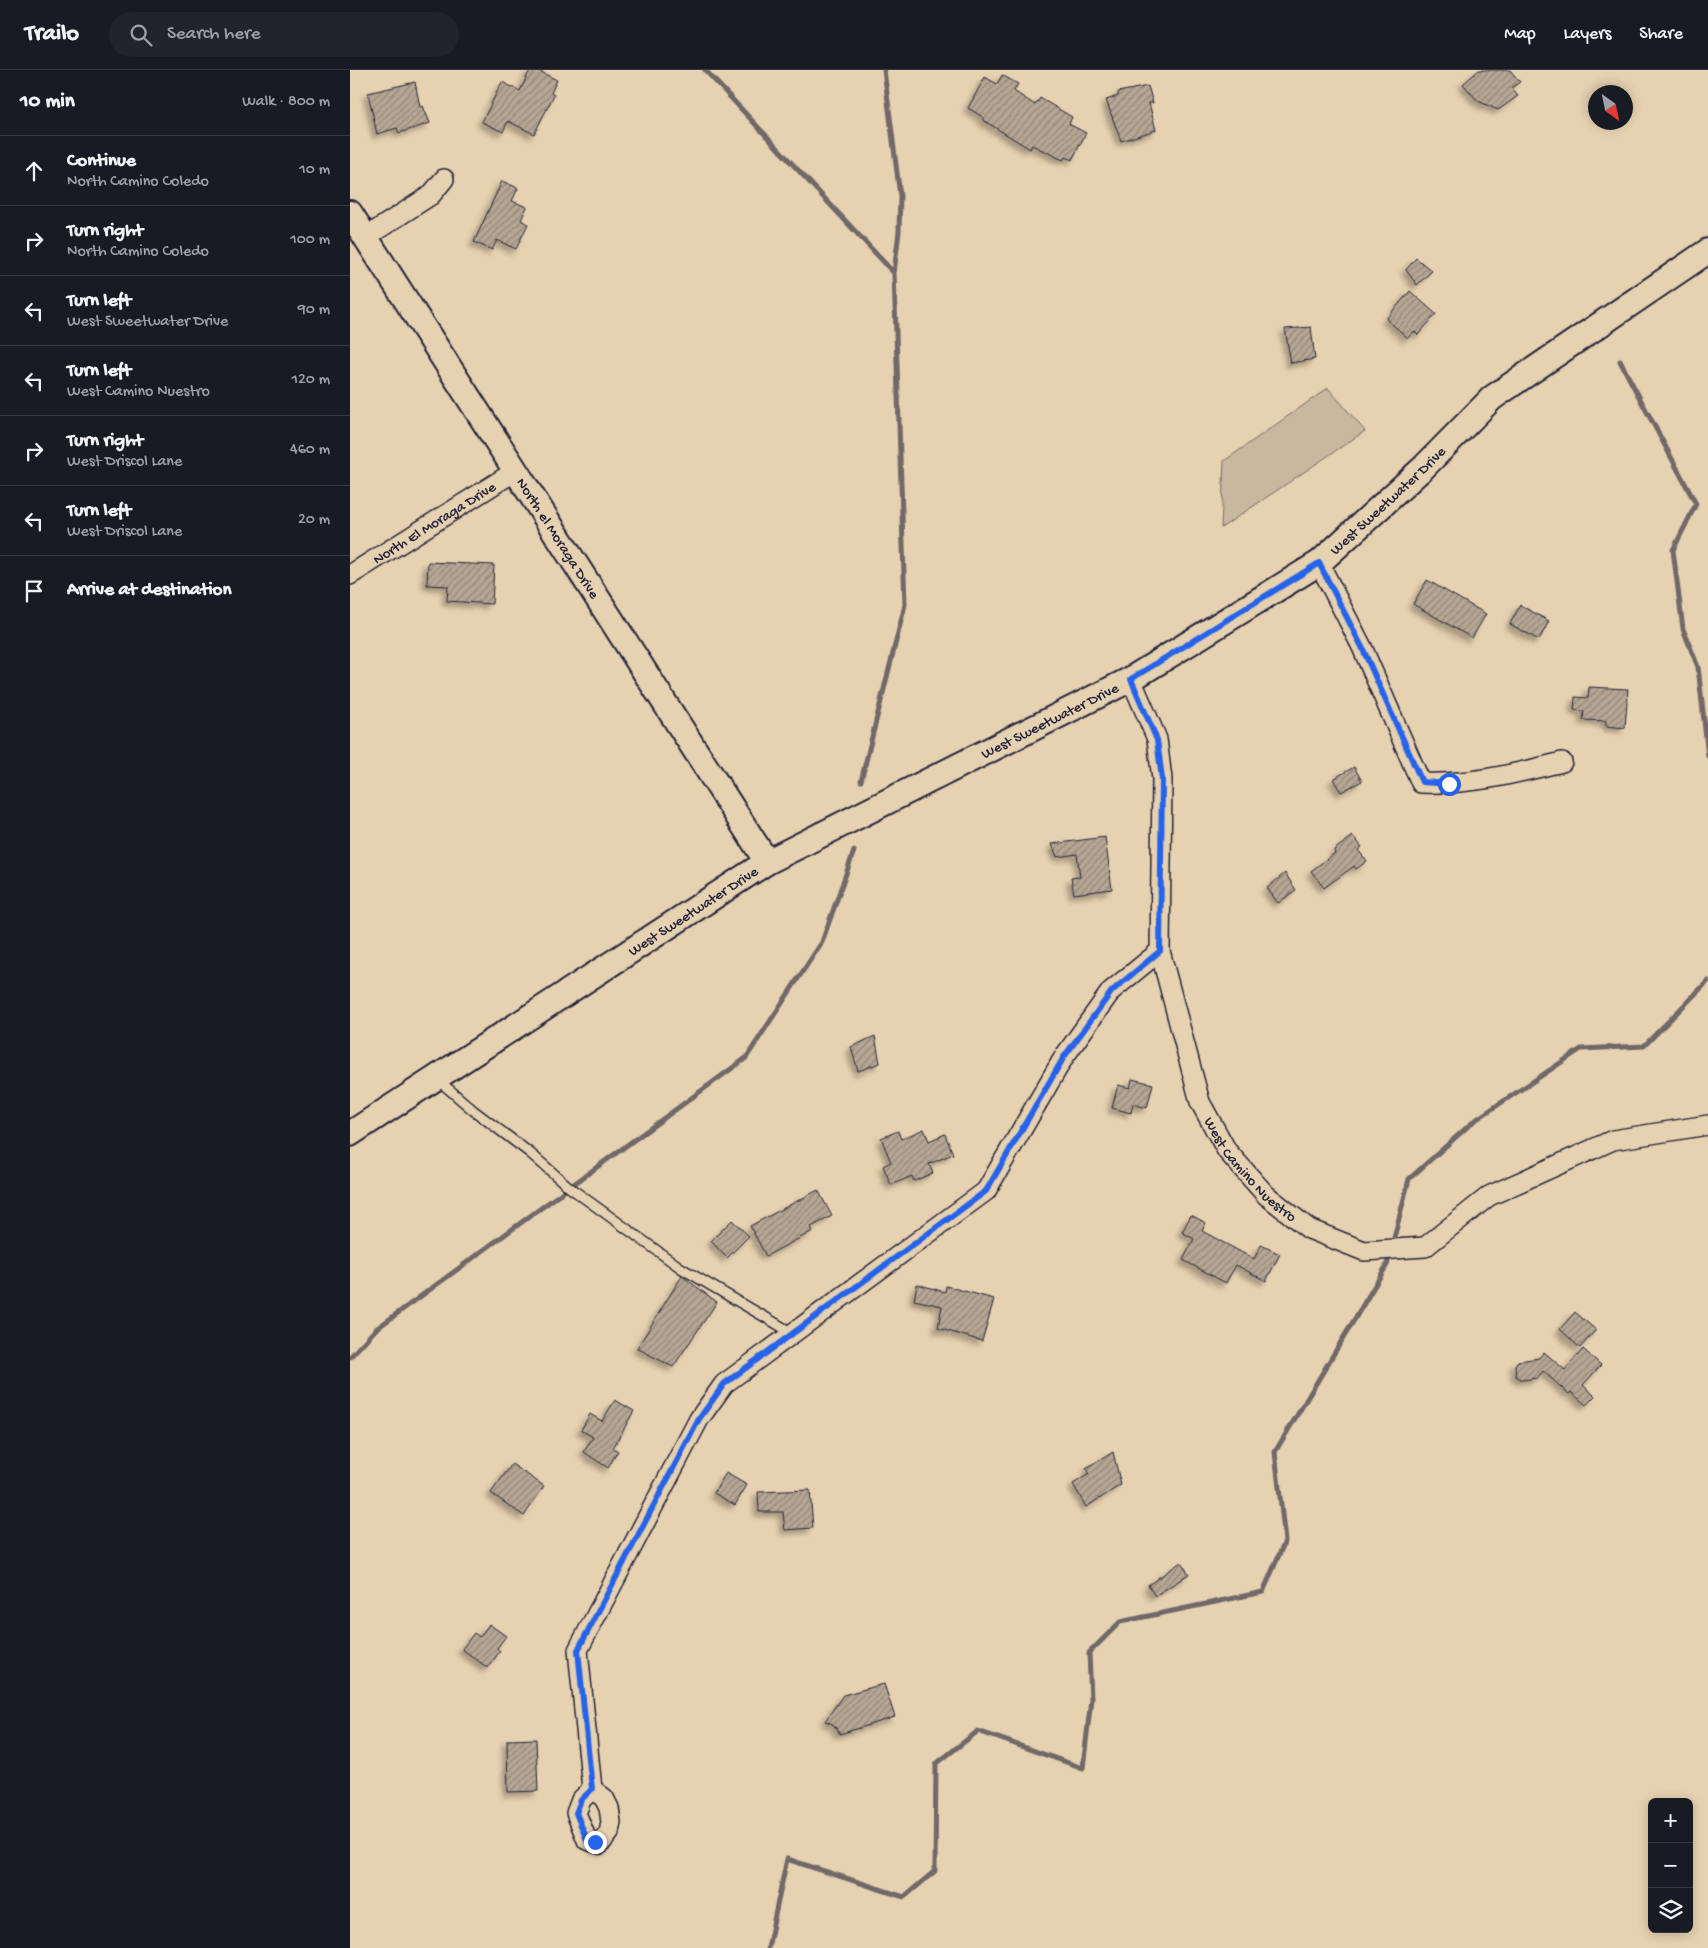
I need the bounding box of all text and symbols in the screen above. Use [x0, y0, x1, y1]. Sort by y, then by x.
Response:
search box [109, 12, 459, 57]
text: Trailo [25, 20, 79, 49]
icon: search [127, 21, 155, 49]
text: Search here [167, 23, 261, 46]
text: Map [1504, 24, 1536, 45]
text: Layers [1564, 24, 1611, 45]
text: Share [1639, 24, 1683, 45]
north arrow [1588, 85, 1633, 130]
text: 10 min [20, 90, 75, 115]
text: Walk · 800 m [242, 93, 330, 112]
text: Continue [67, 150, 136, 173]
icon: ahead [20, 157, 48, 185]
text: 10 m [299, 161, 330, 180]
text: North Camino Coledo [67, 173, 209, 192]
text: Turn right [67, 220, 143, 243]
icon: right [20, 227, 48, 255]
text: 100 m [290, 231, 330, 250]
text: North Camino Coledo [67, 243, 209, 262]
text: Turn left [67, 290, 131, 313]
icon: left [20, 297, 48, 325]
text: 90 m [298, 301, 330, 320]
text: West Sweetwater Drive [67, 313, 228, 332]
text: Turn left [67, 360, 131, 383]
icon: left [20, 367, 48, 395]
text: 120 m [291, 371, 330, 390]
text: West Camino Nuestro [67, 383, 210, 402]
text: Turn right [67, 430, 143, 453]
icon: right [20, 437, 48, 465]
text: 460 m [290, 441, 330, 460]
street label: West Sweetwater Drive [1327, 443, 1450, 560]
text: West Driscol Lane [67, 453, 182, 472]
street label: North el Moraga Drive [511, 475, 603, 603]
street label: North El Moraga Drive [370, 478, 500, 569]
text: Turn left [67, 500, 131, 523]
icon: left [20, 507, 48, 535]
text: 20 m [298, 511, 330, 530]
text: West Driscol Lane [67, 523, 182, 542]
icon: arrive [20, 577, 48, 605]
text: Arrive at destination [67, 579, 231, 602]
street label: West Sweetwater Drive [979, 680, 1122, 764]
route start [1438, 773, 1461, 796]
street label: West Sweetwater Drive [625, 863, 762, 961]
street label: West Camino Nuestro [1199, 1114, 1300, 1227]
map controls [1648, 1798, 1693, 1933]
button: + [1648, 1798, 1693, 1843]
route end [584, 1831, 607, 1854]
button: − [1648, 1843, 1693, 1888]
button: layers [1648, 1888, 1693, 1933]

